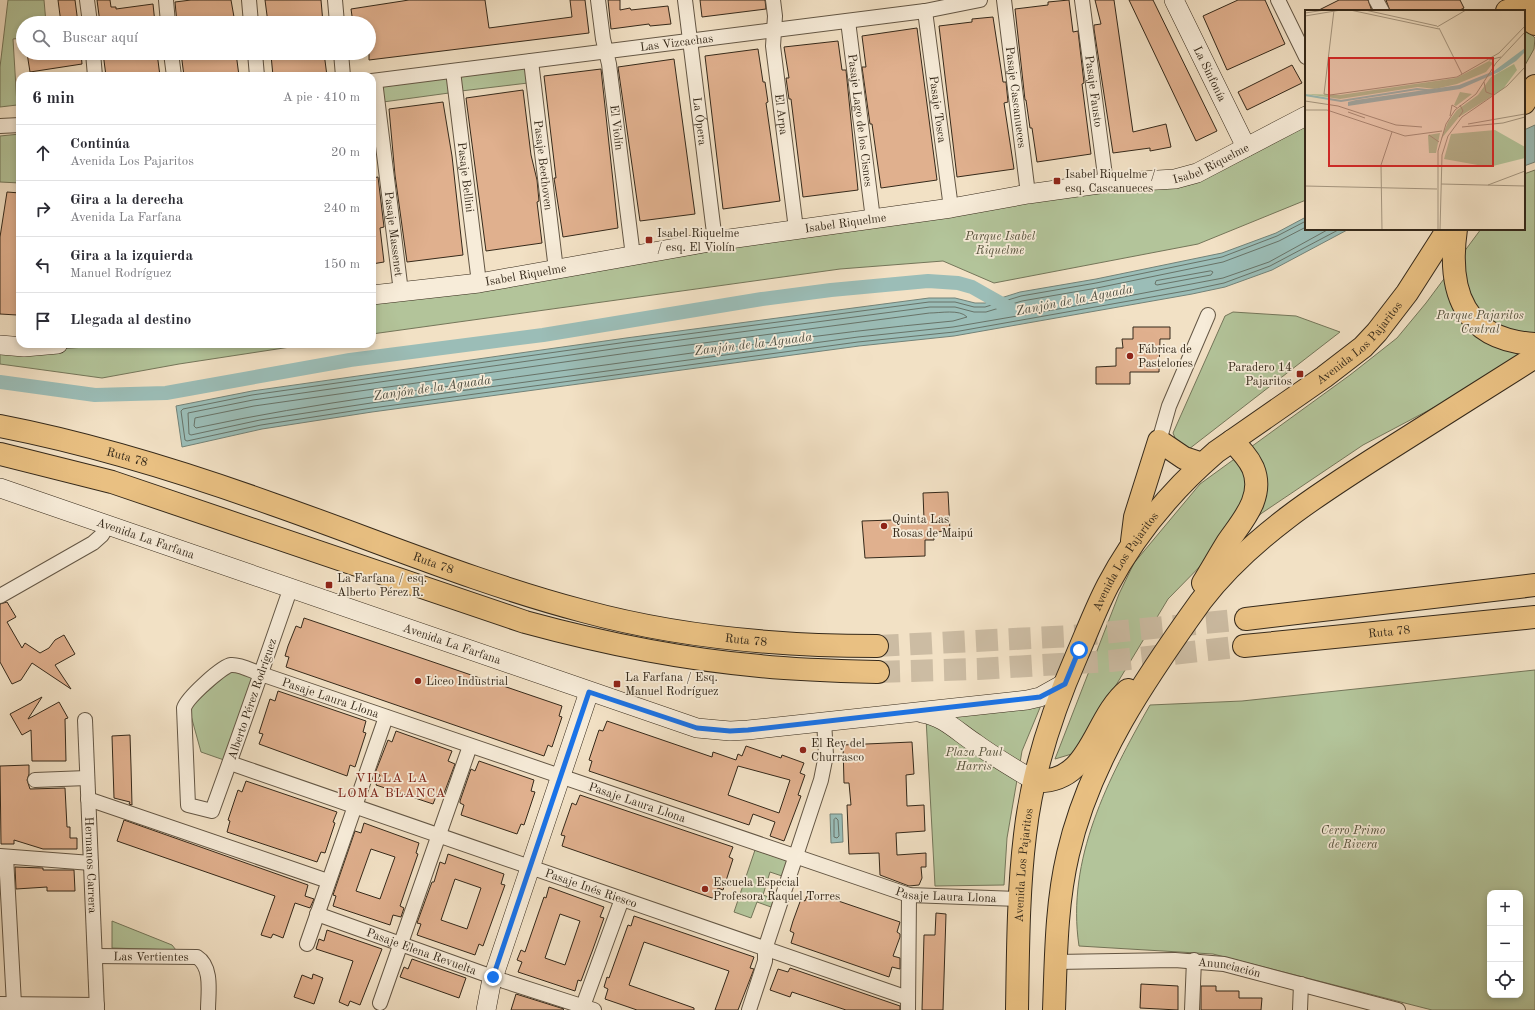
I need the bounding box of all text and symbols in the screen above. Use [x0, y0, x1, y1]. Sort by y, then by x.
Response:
inset map [1305, 10, 1525, 230]
search box [16, 16, 376, 60]
icon: search [30, 27, 52, 49]
text: Buscar aquí [62, 31, 138, 46]
street label: Las Vizcachas [639, 33, 714, 54]
street label: La Sinfonía [1191, 44, 1228, 104]
street label: Pasaje Cascanueces [1003, 46, 1027, 149]
street label: Pasaje Lago de los Cisnes [845, 53, 874, 188]
street label: Pasaje Fausto [1082, 55, 1104, 128]
street label: Pasaje Tosca [927, 75, 947, 144]
text: 6 min [32, 90, 75, 107]
text: A pie · 410 m [283, 91, 360, 104]
street label: El Arpa [772, 93, 789, 136]
street label: La Ópera [690, 96, 709, 146]
street label: El Violín [607, 104, 625, 152]
street label: Pasaje Beethoven [531, 120, 554, 212]
text: Continúa [70, 137, 130, 152]
street label: Pasaje Bellini [455, 141, 475, 213]
icon: ahead [32, 142, 54, 164]
street label: Isabel Riquelme [1172, 142, 1252, 186]
text: 20 m [331, 146, 360, 159]
text: Avenida Los Pajaritos [70, 155, 194, 168]
place label: Isabel Riquelme / esq. Cascanueces [1065, 169, 1156, 195]
marker: Isabel Riquelme / esq. Cascanueces [1052, 176, 1062, 186]
street label: Pasaje Massenet [382, 191, 404, 277]
text: Gira a la derecha [70, 193, 184, 208]
icon: right [32, 198, 54, 220]
text: 240 m [323, 202, 360, 215]
text: Avenida La Farfana [70, 211, 181, 224]
street label: Isabel Riquelme [804, 212, 888, 235]
place label: Isabel Riquelme / esq. El Violín [657, 228, 740, 254]
park label: Parque Isabel Riquelme [964, 231, 1036, 257]
marker: Isabel Riquelme / esq. El Violín [644, 235, 654, 245]
text: Gira a la izquierda [70, 249, 193, 264]
icon: left [32, 254, 54, 276]
text: 150 m [323, 258, 360, 271]
street label: Isabel Riquelme [484, 262, 568, 289]
text: Manuel Rodríguez [70, 267, 171, 280]
water label: Zanjón de la Aguada [1015, 283, 1134, 318]
street label: Avenida Los Pajaritos [1315, 300, 1405, 387]
icon: arrive [32, 310, 54, 332]
park label: Parque Pajaritos Central [1435, 310, 1524, 336]
text: Llegada al destino [70, 313, 191, 328]
water label: Zanjón de la Aguada [693, 331, 813, 358]
place label: Fábrica de Pastelones [1138, 344, 1193, 370]
marker: Fábrica de Pastelones [1125, 351, 1135, 361]
place label: Paradero 14 Pajaritos [1228, 362, 1292, 388]
marker: Paradero 14 Pajaritos [1295, 369, 1305, 379]
water label: Zanjón de la Aguada [372, 374, 492, 403]
street label: Ruta 78 [105, 446, 149, 469]
street label: Avenida Los Pajaritos [1091, 510, 1161, 613]
place label: Quinta Las Rosas de Maipú [892, 514, 974, 540]
street label: Avenida La Farfana [95, 517, 196, 562]
marker: Quinta Las Rosas de Maipú [879, 521, 889, 531]
street label: Ruta 78 [411, 551, 455, 577]
place label: La Farfana / esq. Alberto Pérez R. [337, 573, 427, 599]
marker: La Farfana / esq. Alberto Pérez R. [324, 580, 334, 590]
street label: Avenida La Farfana [401, 622, 502, 667]
street label: Ruta 78 [1368, 624, 1411, 641]
street label: Ruta 78 [724, 633, 768, 649]
street label: Alberto Pérez Rodríguez [227, 637, 279, 761]
route start [1070, 641, 1088, 659]
place label: La Farfana / Esq. Manuel Rodríguez [625, 672, 719, 698]
marker: Liceo Industrial [413, 676, 423, 686]
place label: Liceo Industrial [426, 676, 508, 688]
street label: Pasaje Laura Llona [280, 677, 380, 721]
marker: La Farfana / Esq. Manuel Rodríguez [612, 679, 622, 689]
place label: El Rey del Churrasco [811, 738, 865, 764]
marker: El Rey del Churrasco [798, 745, 808, 755]
park label: Plaza Paul Harris [945, 747, 1003, 773]
district label: VILLA LA LOMA BLANCA [338, 772, 446, 800]
street label: Pasaje Laura Llona [587, 781, 687, 825]
street label: Avenida Los Pajaritos [1014, 807, 1036, 923]
street label: Hermanos Carrera [82, 816, 98, 914]
park label: Cerro Primo de Rivera [1321, 825, 1386, 851]
street label: Pasaje Inés Riesco [543, 868, 638, 911]
place label: Escuela Especial Profesora Raquel Torres [713, 877, 840, 903]
marker: Escuela Especial Profesora Raquel Torres [700, 884, 710, 894]
street label: Pasaje Laura Llona [893, 886, 997, 905]
map controls [1487, 890, 1523, 998]
button: + [1487, 890, 1523, 926]
button: − [1487, 926, 1523, 962]
street label: Pasaje Elena Revuelta [364, 927, 478, 978]
street label: Las Vertientes [113, 951, 189, 964]
street label: Anunciación [1197, 957, 1262, 981]
button: locate [1487, 962, 1523, 998]
route end [484, 968, 502, 986]

